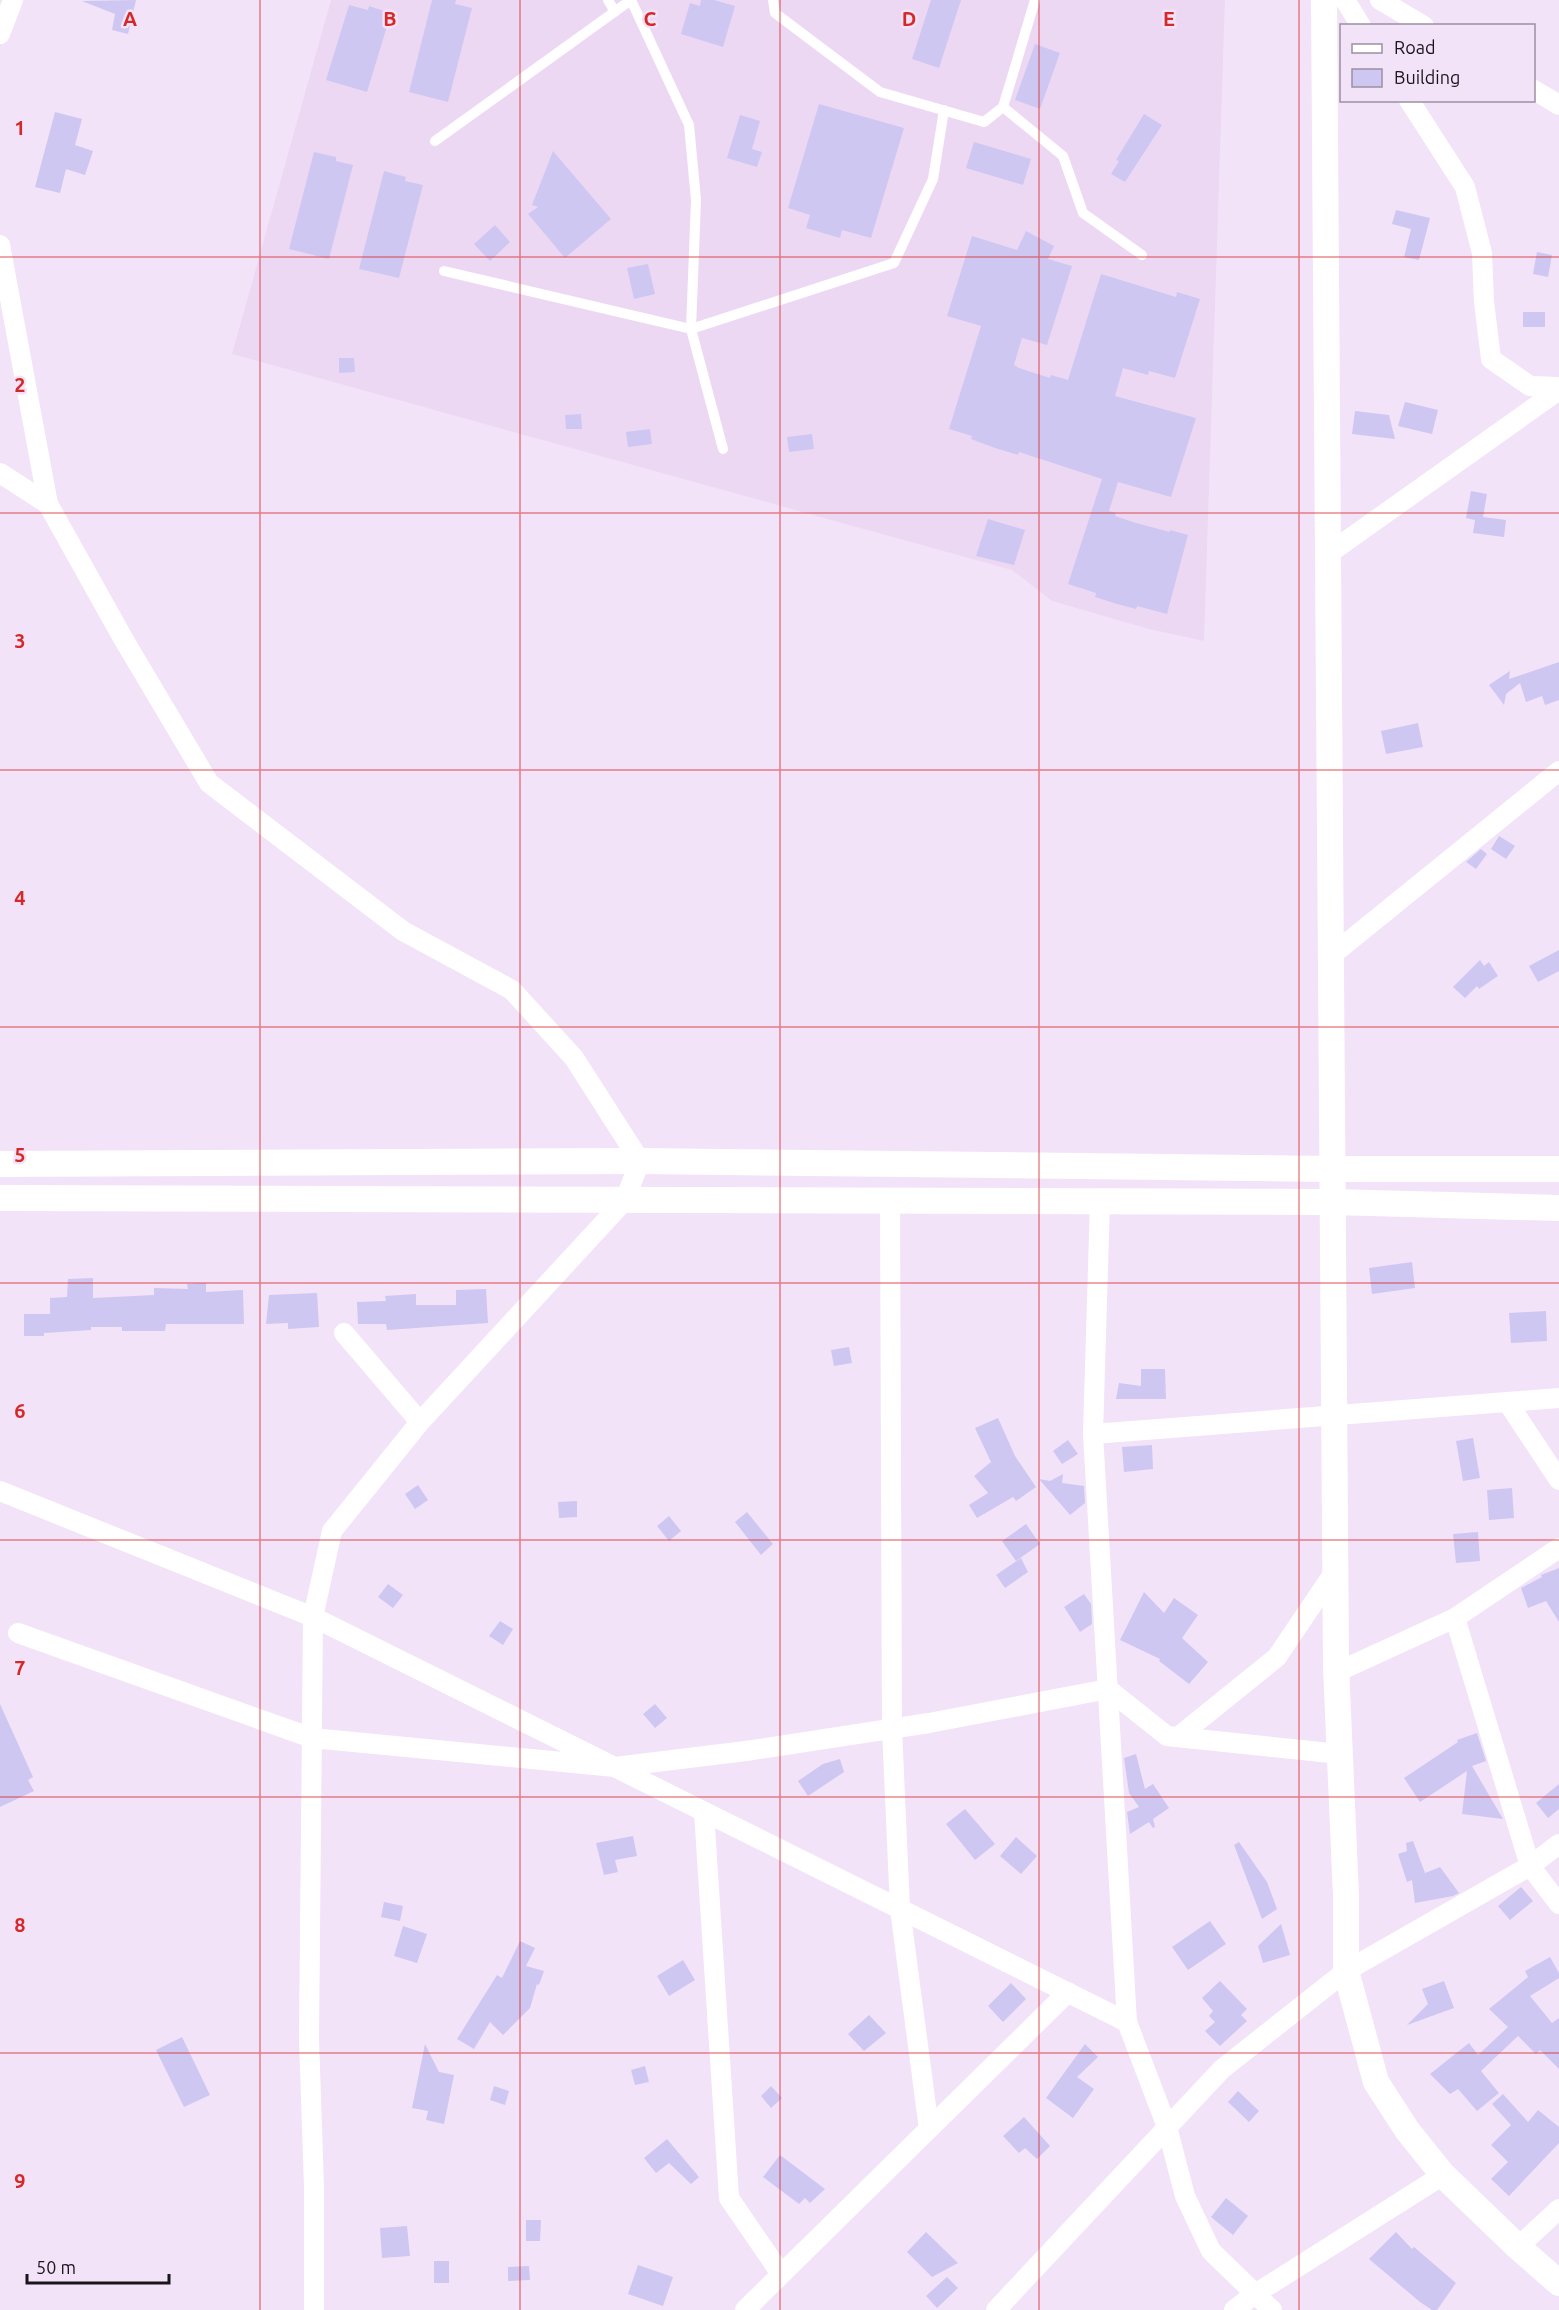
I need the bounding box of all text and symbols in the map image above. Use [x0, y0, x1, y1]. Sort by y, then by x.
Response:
text: A [123, 7, 137, 30]
text: B [383, 7, 397, 30]
text: C [644, 7, 657, 30]
text: D [902, 7, 916, 30]
text: E [1163, 7, 1175, 30]
legend [1340, 24, 1535, 102]
text: Road [1394, 37, 1436, 57]
text: Building [1394, 67, 1460, 87]
text: 1 [14, 116, 26, 139]
text: 2 [14, 373, 26, 396]
text: 3 [14, 629, 26, 652]
text: 4 [14, 886, 26, 909]
text: 5 [14, 1143, 26, 1166]
text: 6 [14, 1399, 26, 1422]
text: 7 [14, 1656, 26, 1679]
text: 8 [14, 1913, 26, 1936]
text: 9 [14, 2169, 26, 2192]
scale bar [27, 2247, 170, 2285]
text: 50 m [36, 2257, 76, 2277]

